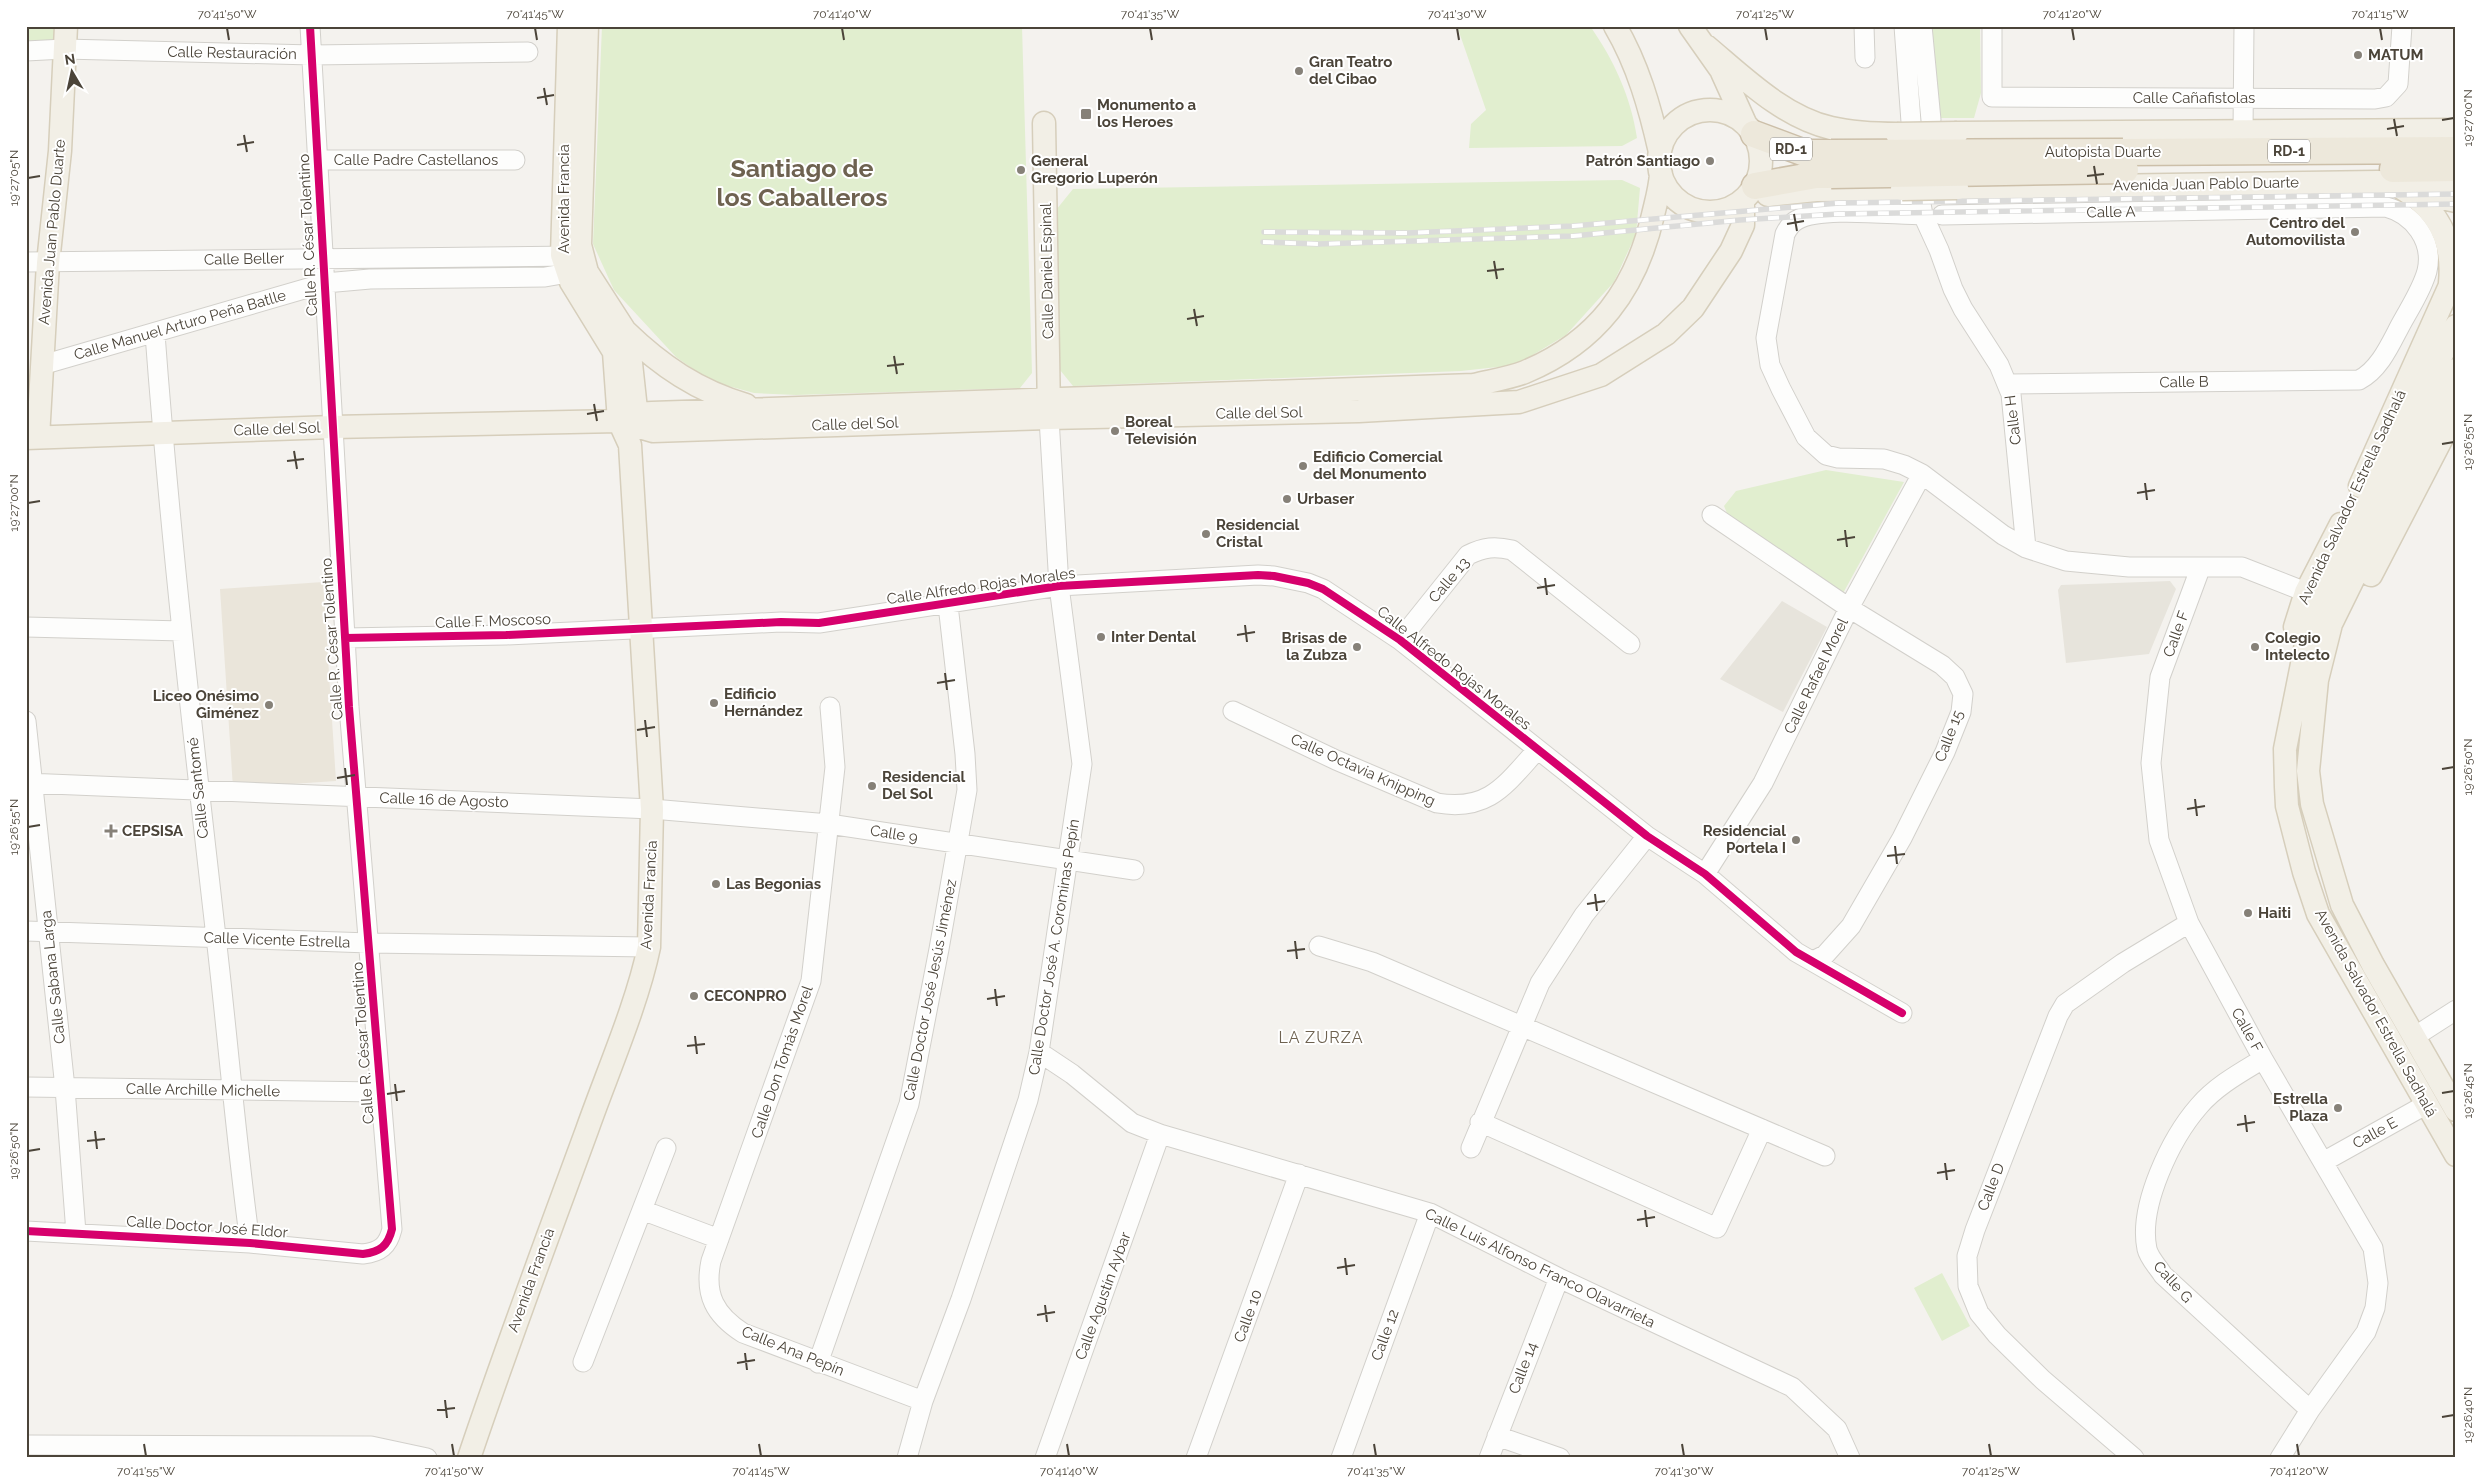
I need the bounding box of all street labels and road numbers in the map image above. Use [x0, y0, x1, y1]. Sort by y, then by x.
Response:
street label: Calle Restauración [167, 43, 297, 63]
street label: Calle Cañafistolas [2133, 89, 2255, 107]
street label: Avenida Juan Pablo Duarte [35, 138, 69, 326]
road number: RD-1 [1770, 138, 1812, 160]
road number: RD-1 [2268, 140, 2310, 162]
street label: Autopista Duarte [2045, 143, 2161, 161]
street label: Avenida Francia [555, 144, 573, 254]
street label: Calle Padre Castellanos [334, 151, 498, 169]
street label: Calle R. César Tolentino [295, 153, 321, 317]
street label: Avenida Juan Pablo Duarte [2113, 173, 2299, 195]
street label: Calle Daniel Espinal [1037, 202, 1057, 339]
street label: Calle A [2086, 203, 2136, 221]
street label: Calle Beller [204, 249, 285, 269]
street label: Calle Manuel Arturo Peña Batlle [72, 286, 288, 364]
street label: Calle B [2159, 373, 2209, 391]
street label: Avenida Salvador Estrella Sadhalá [2294, 387, 2410, 607]
street label: Calle H [2001, 394, 2025, 446]
street label: Calle del Sol [1215, 403, 1304, 423]
street label: Calle del Sol [811, 413, 900, 435]
street label: Calle del Sol [233, 418, 322, 440]
street label: Calle 13 [1425, 554, 1473, 606]
street label: Calle R. César Tolentino [317, 557, 347, 721]
street label: Calle Alfredo Rojas Morales [885, 564, 1077, 608]
street label: Calle Alfredo Rojas Morales [1373, 602, 1535, 734]
street label: Calle F [2159, 608, 2193, 660]
street label: Calle F. Moscoso [435, 610, 551, 632]
street label: Calle Rafael Morel [1780, 614, 1852, 737]
street label: Calle 15 [1931, 708, 1967, 764]
street label: Calle Octavia Knipping [1288, 730, 1438, 810]
street label: Calle Santomé [184, 736, 212, 839]
street label: Calle 16 de Agosto [379, 789, 509, 811]
street label: Calle Doctor José A. Corominas Pepín [1025, 818, 1083, 1076]
street label: Calle 9 [869, 821, 919, 847]
street label: Avenida Francia [637, 840, 661, 950]
street label: Calle Doctor José Jesús Jiménez [900, 878, 960, 1102]
street label: Avenida Salvador Estrella Sadhalá [2311, 906, 2441, 1120]
street label: Calle Sabana Larga [37, 909, 69, 1045]
street label: Calle Vicente Estrella [203, 928, 351, 952]
street label: Calle R. César Tolentino [348, 961, 378, 1125]
street label: Calle Don Tomás Morel [747, 982, 817, 1141]
street label: Calle F [2227, 1005, 2267, 1056]
street label: Calle Archille Michelle [126, 1080, 280, 1100]
street label: Calle E [2349, 1113, 2401, 1153]
street label: Calle D [1974, 1160, 2008, 1214]
street label: Calle Luis Alfonso Franco Olavarrieta [1422, 1204, 1658, 1332]
street label: Calle Doctor José Eldor [126, 1212, 289, 1242]
street label: Avenida Francia [504, 1225, 558, 1335]
street label: Calle Agustín Aybar [1071, 1229, 1135, 1363]
street label: Calle G [2150, 1257, 2196, 1307]
street label: Calle 10 [1230, 1287, 1266, 1345]
street label: Calle 12 [1367, 1307, 1403, 1363]
street label: Calle Ana Pepín [739, 1322, 847, 1380]
street label: Calle 14 [1505, 1340, 1541, 1396]

